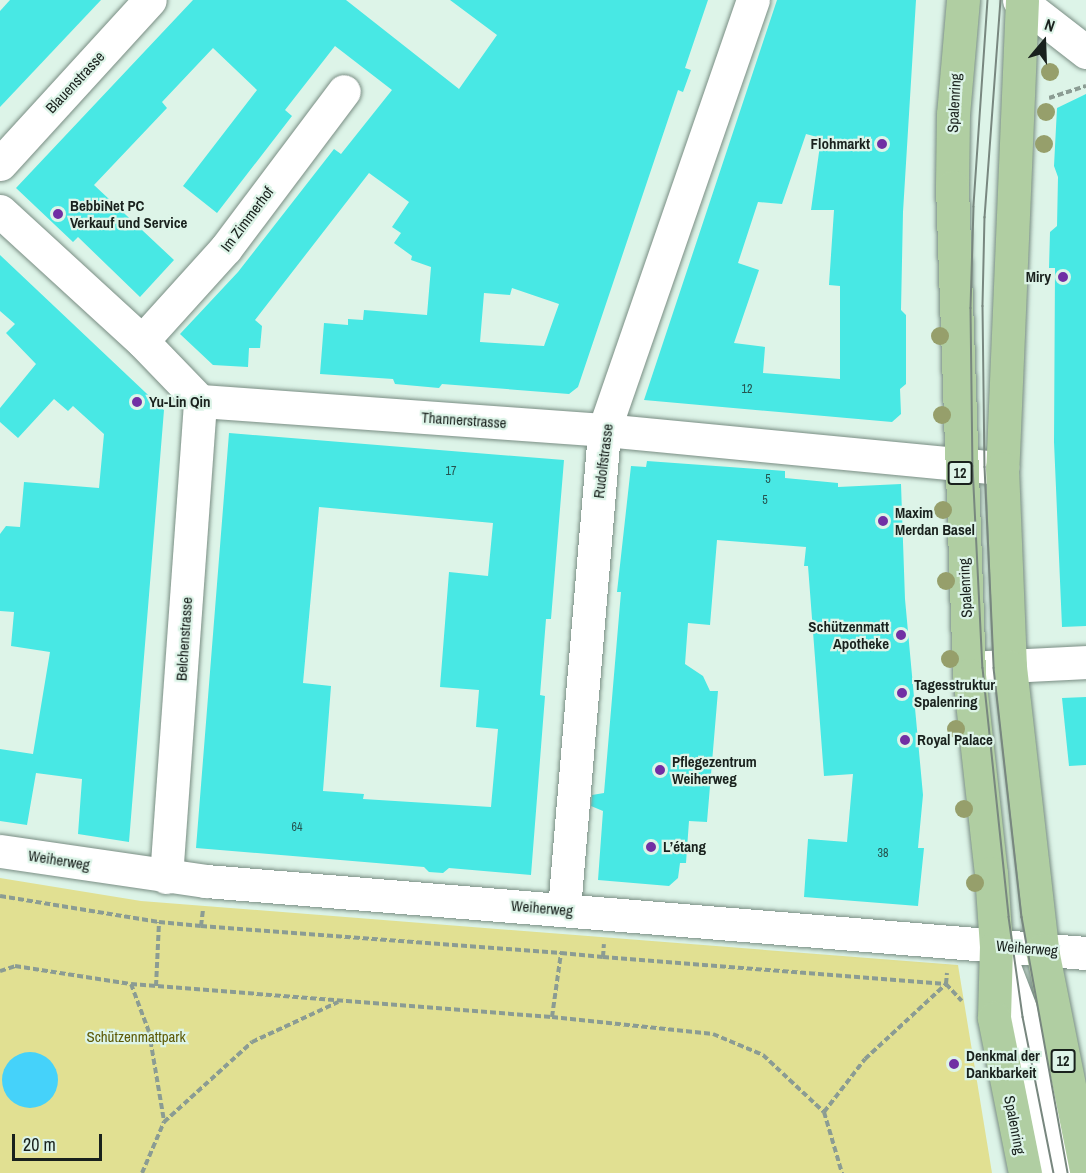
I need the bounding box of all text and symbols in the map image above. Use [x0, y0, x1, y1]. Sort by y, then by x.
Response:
north arrow [1014, 12, 1074, 72]
text: N [1042, 13, 1058, 37]
street label: Blauenstrasse [42, 47, 108, 117]
street label: Spalenring [943, 73, 965, 133]
place label: Flohmarkt [811, 135, 870, 153]
marker: Flohmarkt [875, 137, 889, 151]
street label: Im Zimmerhof [217, 183, 277, 255]
place label: BebbiNet PC Verkauf und Service [70, 196, 187, 231]
marker: BebbiNet PC Verkauf und Service [51, 207, 65, 221]
place label: Miry [1026, 268, 1051, 286]
marker: Miry [1056, 270, 1070, 284]
house number: 12 [742, 383, 752, 397]
place label: Yu-Lin Qin [149, 393, 211, 411]
marker: Yu-Lin Qin [130, 395, 144, 409]
street label: Thannerstrasse [421, 408, 507, 432]
street label: Rudolfstrasse [589, 423, 617, 499]
road number: 12 [946, 462, 974, 484]
house number: 17 [446, 465, 456, 479]
house number: 5 [765, 473, 771, 487]
house number: 5 [762, 494, 768, 508]
place label: Maxim Merdan Basel [895, 503, 975, 538]
marker: Maxim Merdan Basel [876, 514, 890, 528]
street label: Spalenring [954, 558, 976, 618]
street label: Belchenstrasse [172, 596, 196, 682]
place label: Schützenmatt Apotheke [808, 617, 889, 652]
marker: Schützenmatt Apotheke [894, 628, 908, 642]
place label: Tagesstruktur Spalenring [914, 675, 995, 710]
marker: Tagesstruktur Spalenring [895, 686, 909, 700]
place label: Royal Palace [917, 731, 993, 749]
marker: Royal Palace [898, 733, 912, 747]
place label: Pflegezentrum Weiherweg [672, 752, 757, 787]
marker: Pflegezentrum Weiherweg [653, 763, 667, 777]
house number: 64 [292, 821, 302, 835]
place label: L’étang [663, 838, 706, 856]
marker: L’étang [644, 840, 658, 854]
street label: Weiherweg [27, 846, 91, 874]
house number: 38 [878, 847, 888, 861]
street label: Weiherweg [510, 896, 574, 920]
street label: Weiherweg [995, 936, 1059, 960]
park label: Schützenmattpark [86, 1028, 186, 1046]
place label: Denkmal der Dankbarkeit [966, 1046, 1040, 1081]
road number: 12 [1050, 1050, 1076, 1072]
marker: Denkmal der Dankbarkeit [947, 1057, 961, 1071]
street label: Spalenring [1000, 1094, 1030, 1156]
scale bar [15, 1122, 105, 1160]
text: 20 m [23, 1132, 56, 1157]

